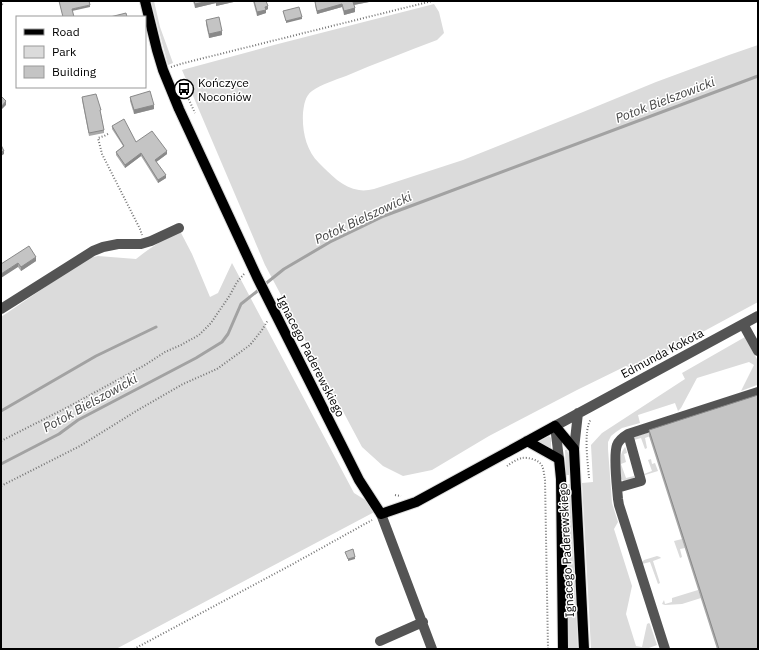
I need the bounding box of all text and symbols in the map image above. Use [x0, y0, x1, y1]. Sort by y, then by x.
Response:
legend [16, 16, 146, 88]
text: Road [52, 24, 80, 39]
text: Park [52, 44, 77, 59]
text: Building [52, 64, 97, 79]
water label: Potok Bielszowicki [613, 73, 718, 127]
place label: Kończyce Noconiów [198, 75, 252, 104]
bus stop icon: Kończyce Noconiów [173, 78, 195, 100]
water label: Potok Bielszowicki [312, 188, 415, 248]
street label: Ignacego Paderewskiego [274, 293, 348, 420]
street label: Edmunda Kokota [618, 325, 706, 381]
water label: Potok Bielszowicki [40, 370, 141, 436]
street label: Ignacego Paderewskiego [555, 482, 577, 618]

